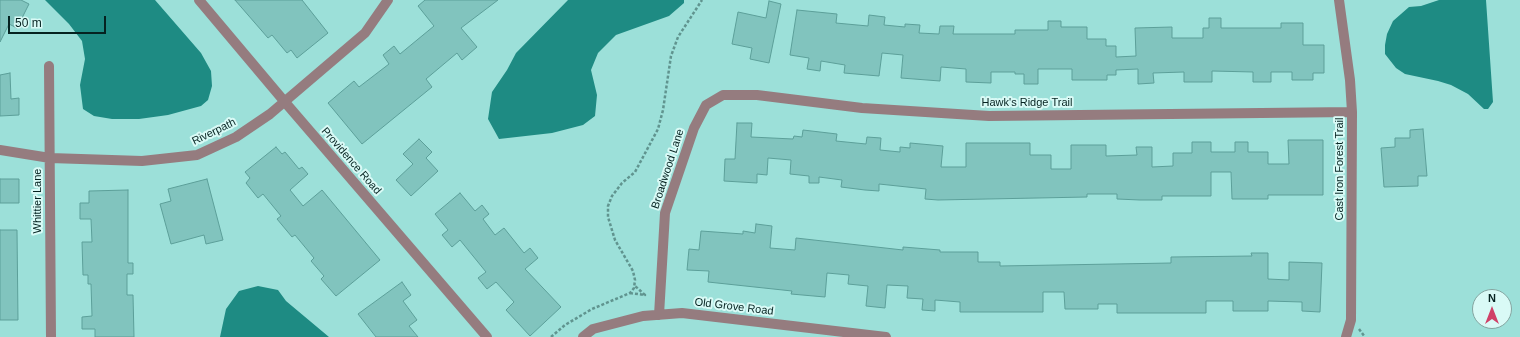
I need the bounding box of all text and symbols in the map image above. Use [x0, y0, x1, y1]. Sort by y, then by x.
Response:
scale bar [10, 8, 108, 34]
text: 50 m [15, 16, 42, 30]
street label: Hawk's Ridge Trail [982, 96, 1072, 110]
street label: Riverpath [190, 116, 238, 148]
street label: Cast Iron Forest Trail [1333, 118, 1347, 220]
street label: Providence Road [318, 125, 384, 197]
street label: Broadwood Lane [649, 127, 687, 211]
street label: Whittier Lane [31, 169, 45, 233]
north arrow [1472, 289, 1512, 329]
text: N [1488, 292, 1496, 304]
street label: Old Grove Road [694, 296, 774, 318]

